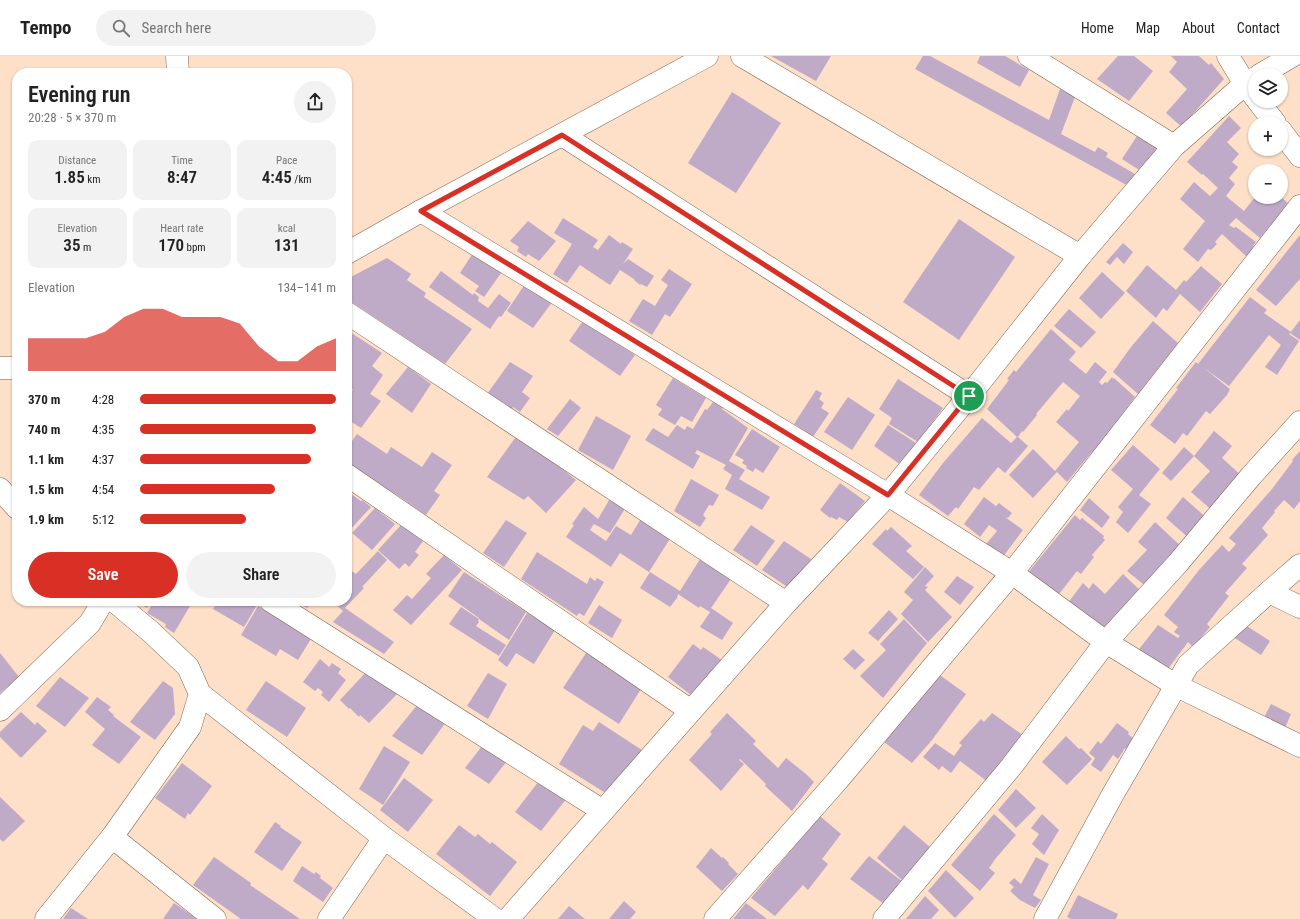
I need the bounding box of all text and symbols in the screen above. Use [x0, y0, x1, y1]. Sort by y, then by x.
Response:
search box [96, 10, 376, 46]
text: Tempo [20, 16, 72, 39]
icon: search [110, 17, 132, 39]
text: Search here [142, 19, 211, 37]
text: Home [1081, 20, 1114, 36]
text: Map [1136, 20, 1160, 36]
text: About [1182, 20, 1215, 36]
text: Contact [1237, 20, 1280, 36]
map controls [1248, 68, 1288, 204]
button: layers [1248, 68, 1288, 108]
button: share [294, 81, 336, 123]
text: Evening run [28, 82, 130, 107]
text: 20:28 · 5 × 370 m [28, 110, 116, 125]
button: + [1248, 116, 1288, 156]
text: Distance [58, 154, 96, 167]
text: Time [171, 154, 193, 167]
text: Pace [276, 154, 297, 167]
button: − [1248, 164, 1288, 204]
text: 1.85 [54, 167, 85, 187]
text: 8:47 [167, 167, 197, 187]
text: 4:45 [262, 167, 292, 187]
text: km [85, 173, 100, 186]
text: /km [292, 173, 312, 186]
text: Elevation [58, 222, 97, 235]
text: Heart rate [160, 222, 204, 235]
text: kcal [278, 222, 296, 235]
text: 35 [63, 235, 80, 255]
text: 170 [158, 235, 184, 255]
text: 131 [274, 235, 299, 255]
text: m [80, 241, 91, 254]
text: bpm [184, 241, 206, 254]
text: Elevation [28, 280, 75, 295]
text: 134–141 m [277, 280, 336, 295]
pin [952, 379, 986, 413]
icon: arrive [958, 385, 980, 407]
text: 370 m [28, 392, 60, 407]
text: 4:28 [92, 392, 114, 407]
text: 740 m [28, 422, 60, 437]
text: 4:35 [92, 422, 114, 437]
text: 1.1 km [28, 452, 64, 467]
text: 4:37 [92, 452, 114, 467]
text: 1.5 km [28, 482, 64, 497]
text: 4:54 [92, 482, 114, 497]
text: 1.9 km [28, 512, 64, 527]
text: 5:12 [92, 512, 114, 527]
button: Save [28, 552, 178, 598]
button: Share [186, 552, 336, 598]

